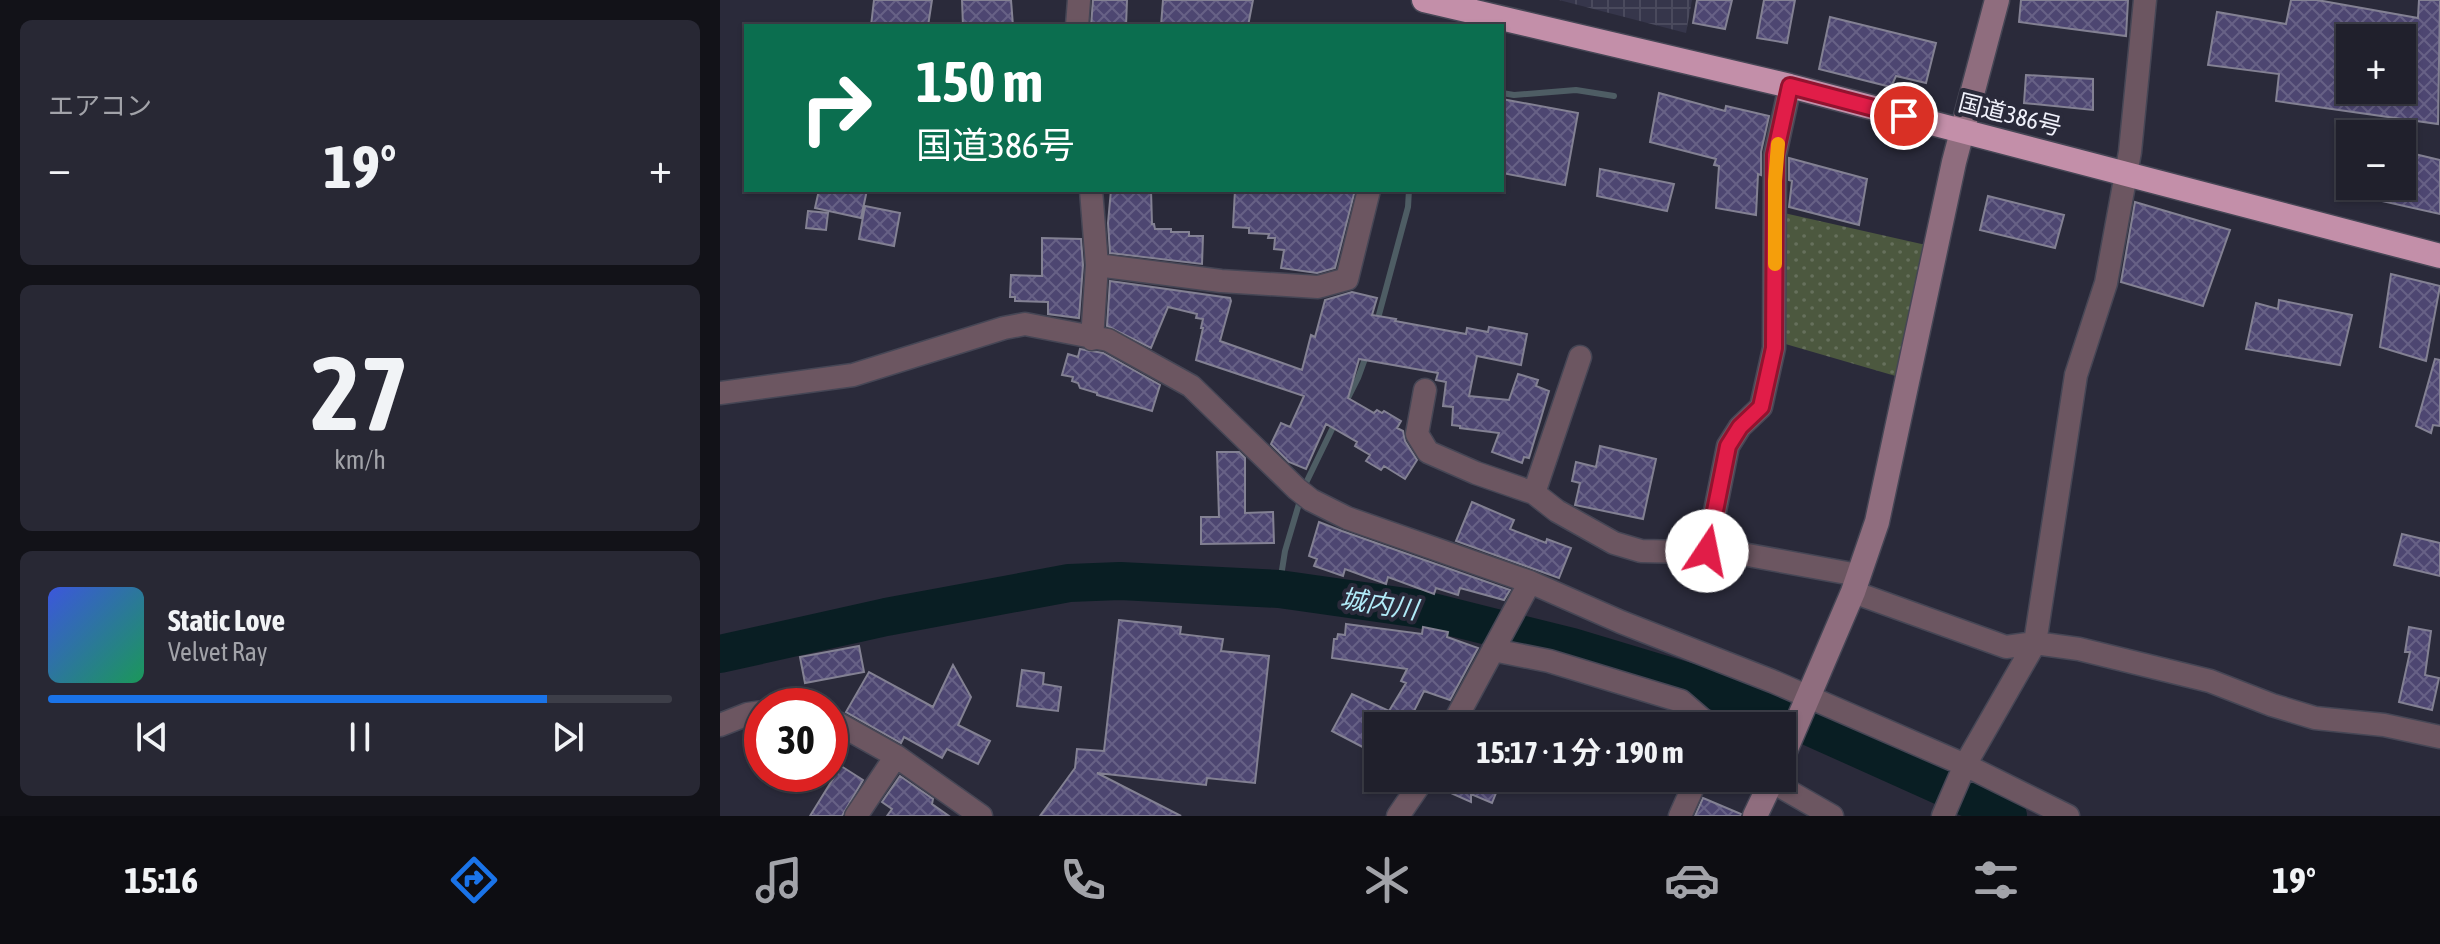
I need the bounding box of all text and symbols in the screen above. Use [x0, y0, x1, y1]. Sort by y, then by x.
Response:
map controls [2336, 24, 2416, 200]
button: + [2336, 24, 2416, 104]
text: 150 m [916, 50, 1043, 114]
icon: right [784, 56, 888, 160]
pin [1870, 82, 1938, 150]
street label: 国道386号 [1956, 89, 2065, 140]
text: エアコン [48, 91, 152, 121]
icon: arrive [1882, 94, 1926, 138]
button: − [2336, 120, 2416, 200]
text: 国道386号 [916, 124, 1075, 166]
text: 19° [324, 132, 396, 201]
text: − [48, 142, 71, 192]
text: + [649, 142, 672, 192]
text: 27 [311, 333, 409, 452]
text: km/h [334, 445, 386, 475]
position arrow [1665, 509, 1749, 593]
water label: 城内川 [1338, 583, 1423, 625]
text: Static Love [168, 603, 285, 637]
text: Velvet Ray [168, 637, 268, 667]
speed limit sign: 30 [744, 688, 848, 792]
icon: previous [130, 715, 174, 759]
icon: pause [338, 715, 382, 759]
icon: next [546, 715, 590, 759]
text: 15:17 · 1 分 · 190 m [1476, 735, 1684, 769]
icon: directions [446, 852, 502, 908]
icon: music [751, 852, 807, 908]
icon: phone [1055, 852, 1111, 908]
icon: climate [1359, 852, 1415, 908]
icon: car [1664, 852, 1720, 908]
icon: filters [1968, 852, 2024, 908]
text: 15:16 [124, 859, 198, 901]
text: 19° [2272, 859, 2316, 901]

